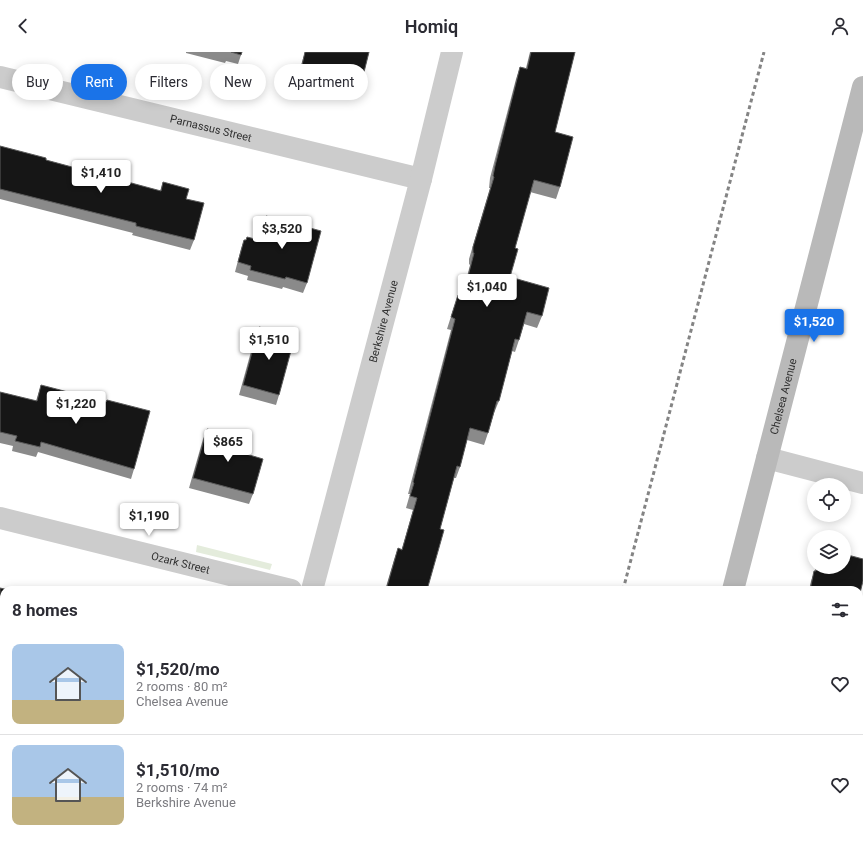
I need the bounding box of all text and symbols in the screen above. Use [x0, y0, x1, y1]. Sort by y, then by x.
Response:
icon: back [12, 15, 34, 37]
icon: person [829, 15, 851, 37]
text: Homiq [405, 16, 458, 37]
chip: Buy [12, 64, 63, 100]
chip: Rent [71, 64, 127, 100]
chip: Filters [135, 64, 202, 100]
chip: New [210, 64, 266, 100]
chip: Apartment [274, 64, 368, 100]
street label: Parnassus Street [169, 112, 253, 144]
pin: $1,410 [68, 160, 134, 194]
text: $1,410 [81, 165, 121, 180]
pin: $3,520 [249, 216, 315, 250]
text: $3,520 [262, 221, 302, 236]
pin: $1,040 [454, 274, 520, 308]
street label: Berkshire Avenue [366, 279, 400, 364]
text: $1,040 [467, 279, 507, 294]
pin: $1,520 [781, 309, 847, 343]
text: $1,520 [794, 314, 834, 329]
pin: $1,510 [236, 327, 302, 361]
text: $1,510 [249, 332, 289, 347]
street label: Chelsea Avenue [767, 357, 799, 436]
pin: $1,220 [43, 391, 109, 425]
text: $1,220 [56, 396, 96, 411]
pin: $865 [204, 429, 252, 463]
text: $865 [213, 434, 243, 449]
map controls [807, 478, 851, 574]
button: locate [807, 478, 851, 522]
pin: $1,190 [116, 503, 182, 537]
text: $1,190 [129, 508, 169, 523]
button: layers [807, 530, 851, 574]
street label: Ozark Street [150, 549, 212, 576]
icon: filters [829, 599, 851, 621]
text: 8 homes [12, 600, 78, 620]
text: $1,520/mo [136, 659, 220, 679]
icon: home [44, 660, 92, 708]
icon: heart [829, 673, 851, 695]
text: 2 rooms · 80 m² [136, 679, 228, 694]
text: Chelsea Avenue [136, 694, 228, 709]
text: $1,510/mo [136, 760, 220, 780]
icon: home [44, 761, 92, 809]
icon: heart [829, 774, 851, 796]
text: 2 rooms · 74 m² [136, 780, 228, 795]
text: Berkshire Avenue [136, 795, 236, 810]

